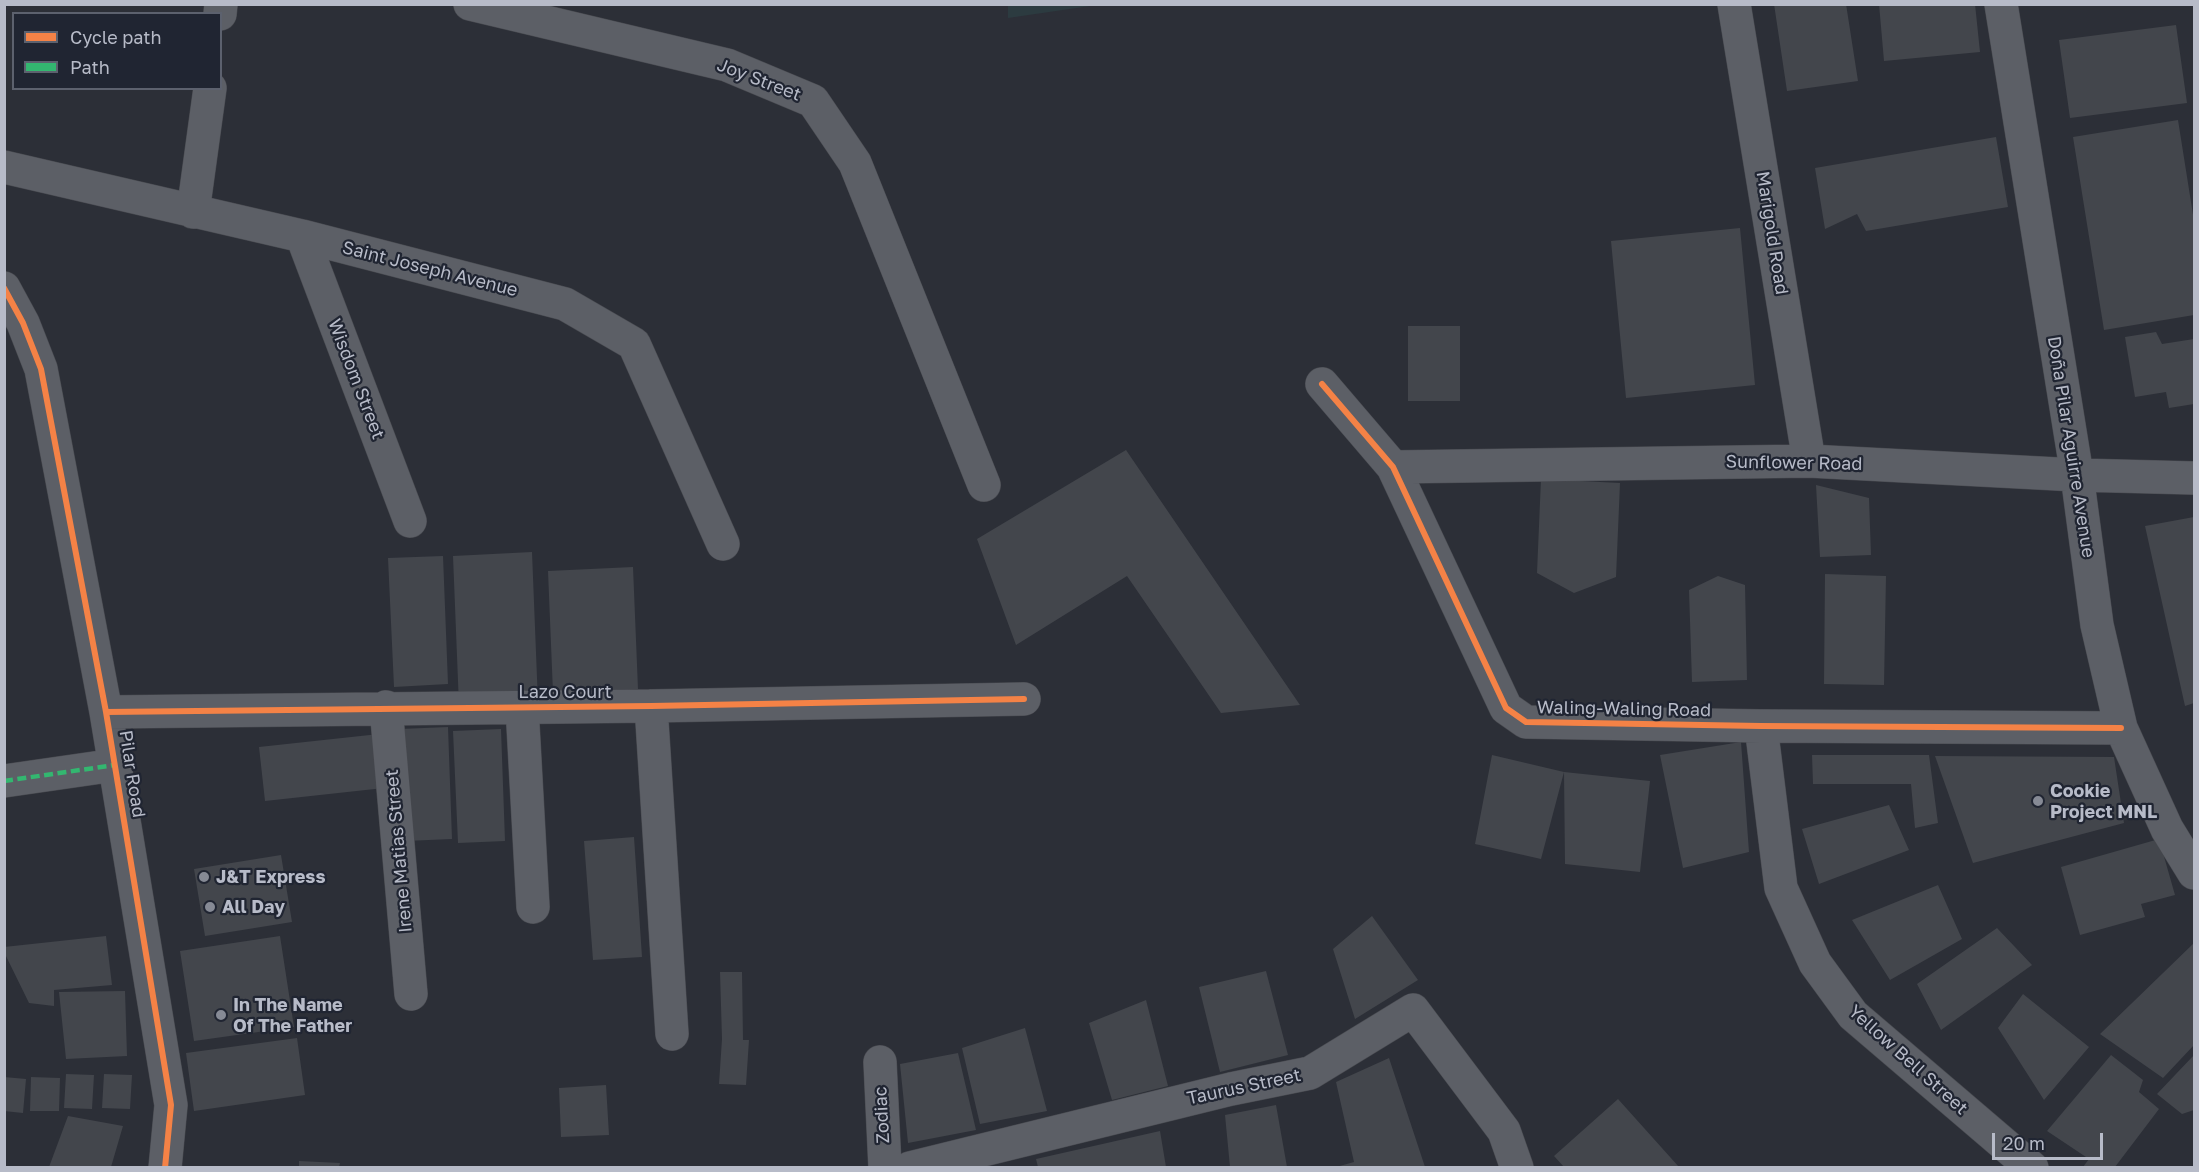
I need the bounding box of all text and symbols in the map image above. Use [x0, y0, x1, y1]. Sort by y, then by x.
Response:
legend [12, 12, 222, 90]
text: Cycle path [70, 26, 162, 48]
street label: Joy Street [714, 54, 804, 106]
text: Path [70, 56, 110, 78]
street label: Marigold Road [1752, 170, 1792, 296]
street label: Saint Joseph Avenue [340, 237, 520, 301]
street label: Wisdom Street [323, 316, 389, 442]
street label: Doña Pilar Aguirre Avenue [2043, 335, 2099, 559]
street label: Sunflower Road [1725, 451, 1863, 475]
street label: Lazo Court [518, 681, 612, 703]
street label: Waling-Waling Road [1537, 697, 1711, 721]
street label: Pilar Road [114, 729, 150, 819]
street label: Irene Matias Street [381, 768, 417, 934]
place label: Cookie Project MNL [2050, 780, 2157, 822]
marker: Cookie Project MNL [2031, 794, 2045, 808]
place label: J&T Express [216, 866, 326, 888]
marker: J&T Express [197, 870, 211, 884]
place label: All Day [222, 896, 285, 918]
marker: All Day [203, 900, 217, 914]
place label: In The Name Of The Father [233, 994, 352, 1036]
street label: Yellow Bell Street [1844, 1001, 1972, 1119]
marker: In The Name Of The Father [214, 1008, 228, 1022]
street label: Taurus Street [1185, 1064, 1303, 1110]
street label: Zodiac [870, 1086, 894, 1144]
scale bar [1995, 1121, 2106, 1159]
text: 20 m [2003, 1132, 2045, 1154]

